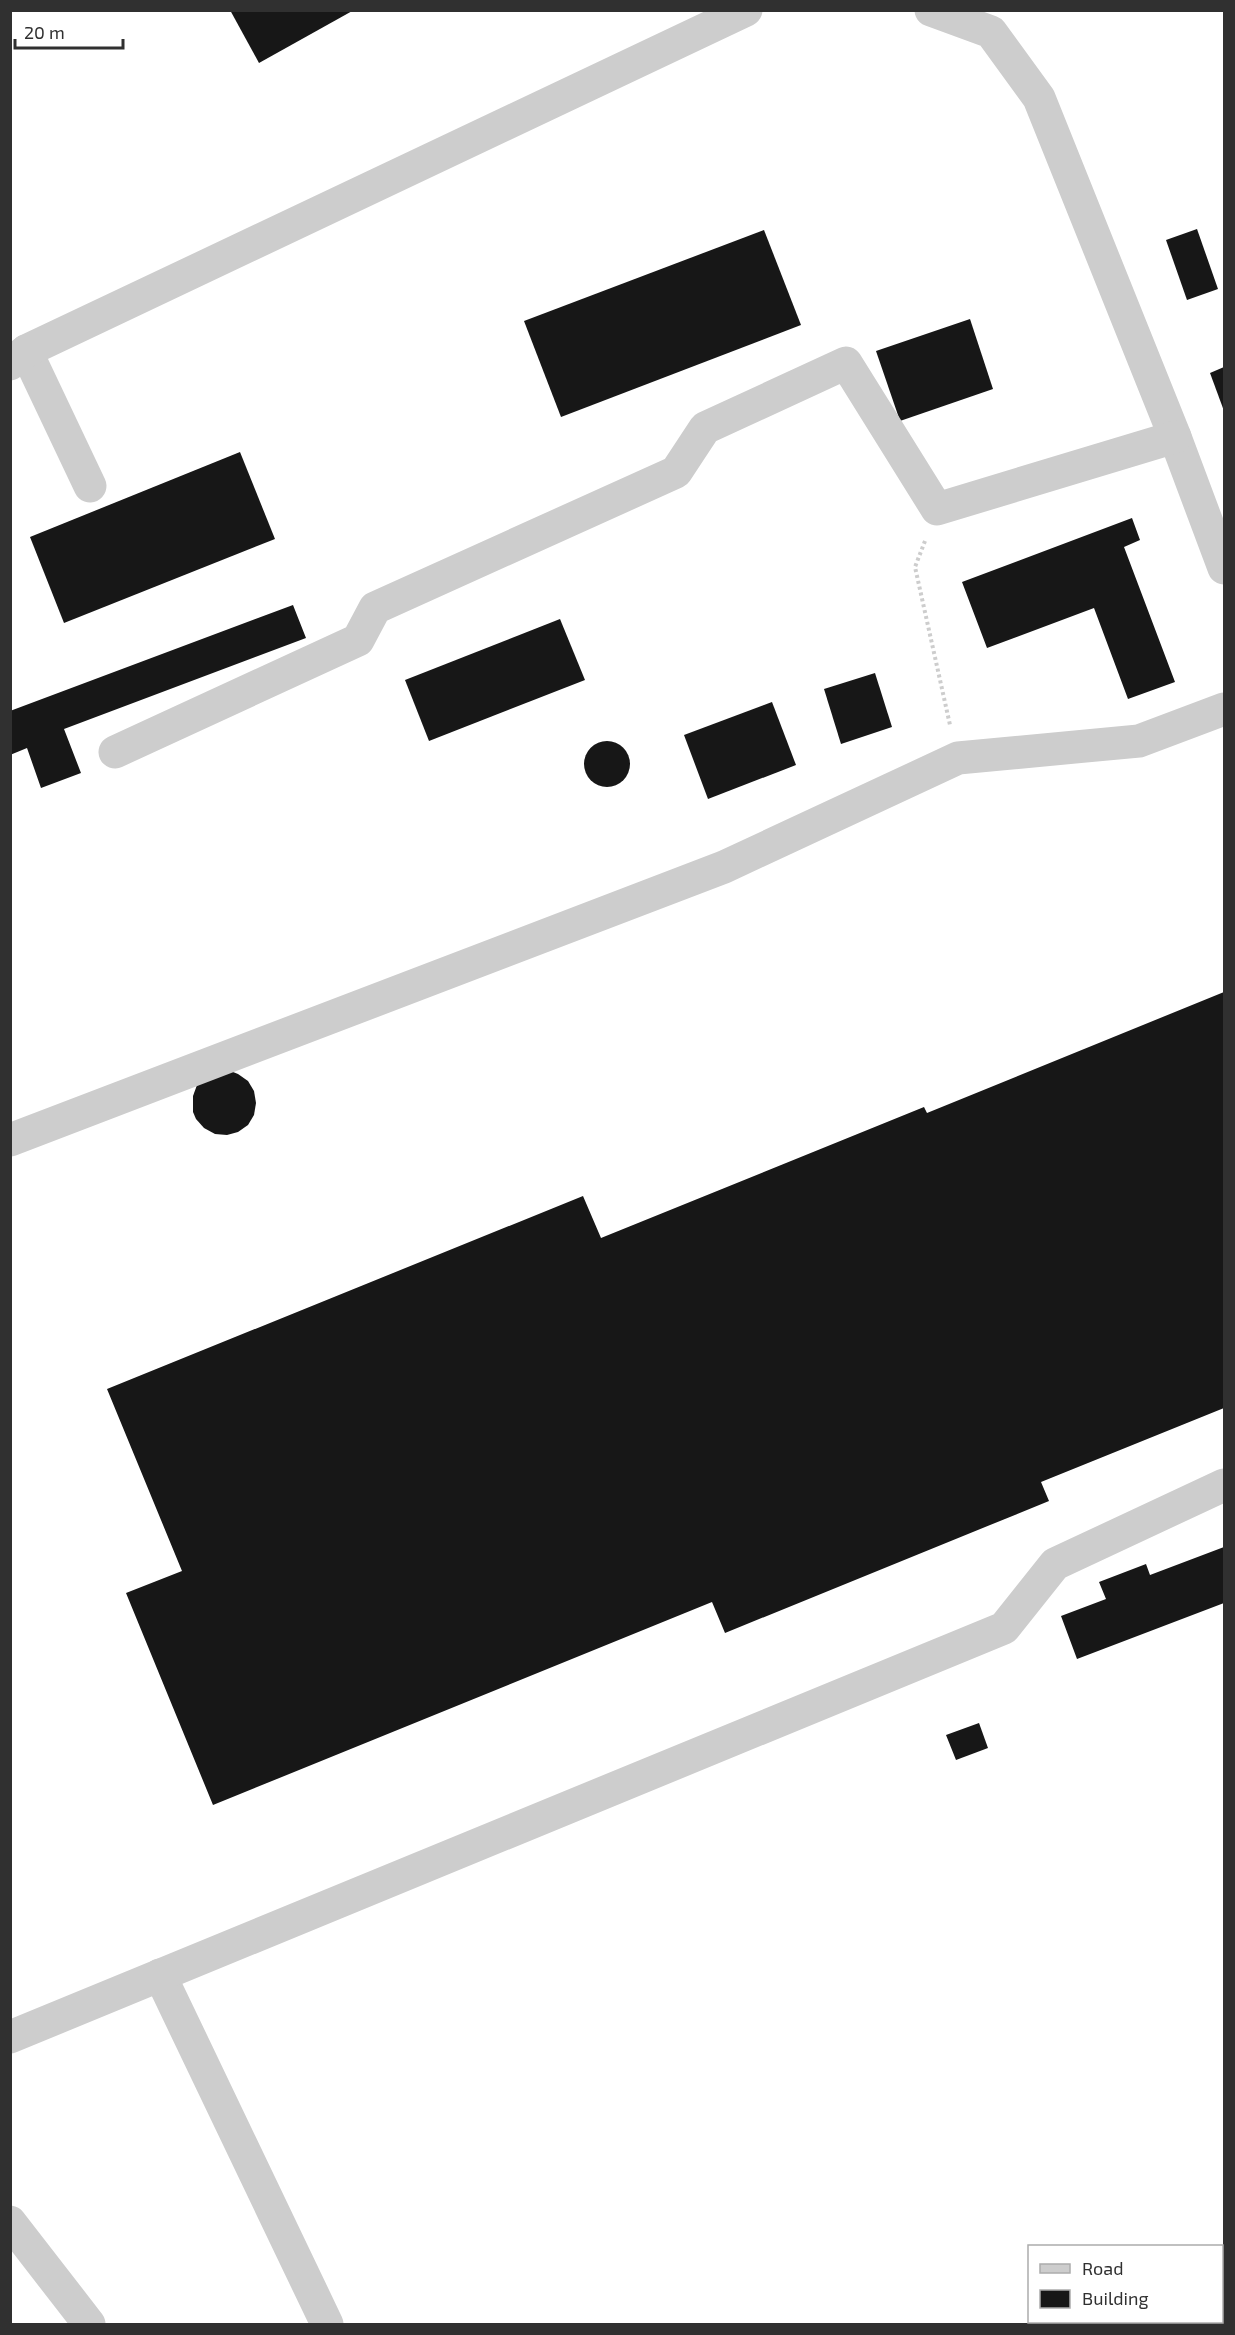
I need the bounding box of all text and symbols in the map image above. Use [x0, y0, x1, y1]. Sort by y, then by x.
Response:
scale bar [15, 12, 123, 50]
text: 20 m [24, 21, 65, 43]
legend [1028, 2245, 1223, 2323]
text: Road [1082, 2257, 1123, 2279]
text: Building [1082, 2287, 1149, 2309]

